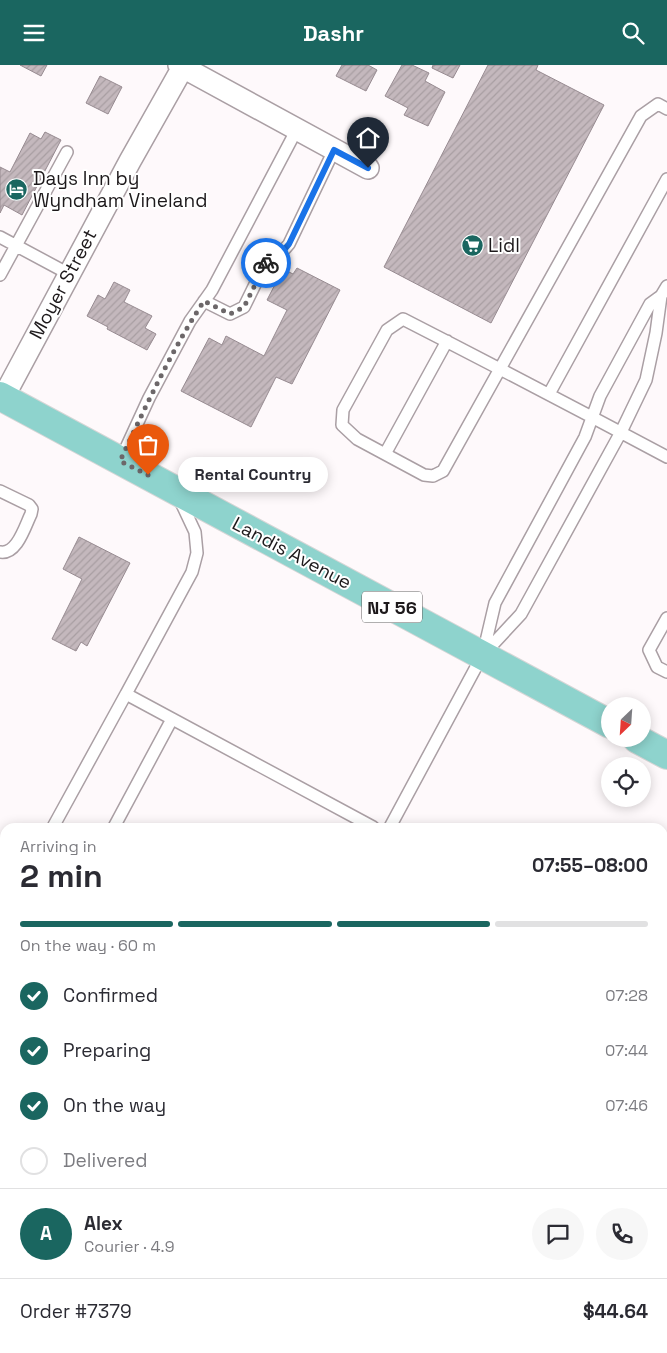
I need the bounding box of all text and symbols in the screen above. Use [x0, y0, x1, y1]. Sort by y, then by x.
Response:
icon: menu [20, 19, 48, 47]
text: Dashr [303, 19, 364, 47]
icon: search [619, 19, 647, 47]
pin [347, 117, 389, 168]
icon: home [354, 124, 382, 152]
place label: Days Inn by Wyndham Vineland [33, 166, 207, 213]
hotel icon: Days Inn by Wyndham Vineland [5, 177, 29, 201]
street label: Moyer Street [24, 225, 102, 343]
supermarket icon: Lidl [460, 233, 484, 257]
place label: Lidl [488, 233, 520, 258]
courier [241, 238, 291, 288]
icon: bike [252, 249, 280, 277]
pin [127, 424, 169, 475]
icon: bag [134, 431, 162, 459]
callout: Rental Country [178, 457, 328, 493]
text: Rental Country [195, 464, 311, 485]
street label: Landis Avenue [228, 511, 356, 595]
road number: NJ 56 [362, 591, 422, 623]
north arrow [601, 697, 651, 747]
map controls [601, 697, 651, 807]
button: locate [601, 757, 651, 807]
text: Arriving in [20, 836, 97, 857]
text: 07:55–08:00 [532, 853, 648, 878]
text: 2 min [20, 856, 103, 896]
text: On the way · 60 m [20, 935, 156, 956]
icon: check [20, 982, 48, 1010]
text: Confirmed [63, 983, 158, 1008]
text: 07:28 [605, 985, 648, 1006]
icon: check [20, 1037, 48, 1065]
text: Preparing [63, 1038, 151, 1063]
text: 07:44 [605, 1040, 648, 1061]
icon: check [20, 1092, 48, 1120]
text: On the way [63, 1093, 166, 1118]
text: 07:46 [605, 1095, 648, 1116]
text: Delivered [63, 1148, 148, 1173]
button: chat [532, 1208, 584, 1260]
button: phone [596, 1208, 648, 1260]
text: Alex [84, 1211, 123, 1236]
text: A [40, 1221, 52, 1246]
text: Courier · 4.9 [84, 1236, 174, 1257]
text: Order #7379 [20, 1299, 132, 1324]
text: $44.64 [583, 1299, 648, 1324]

